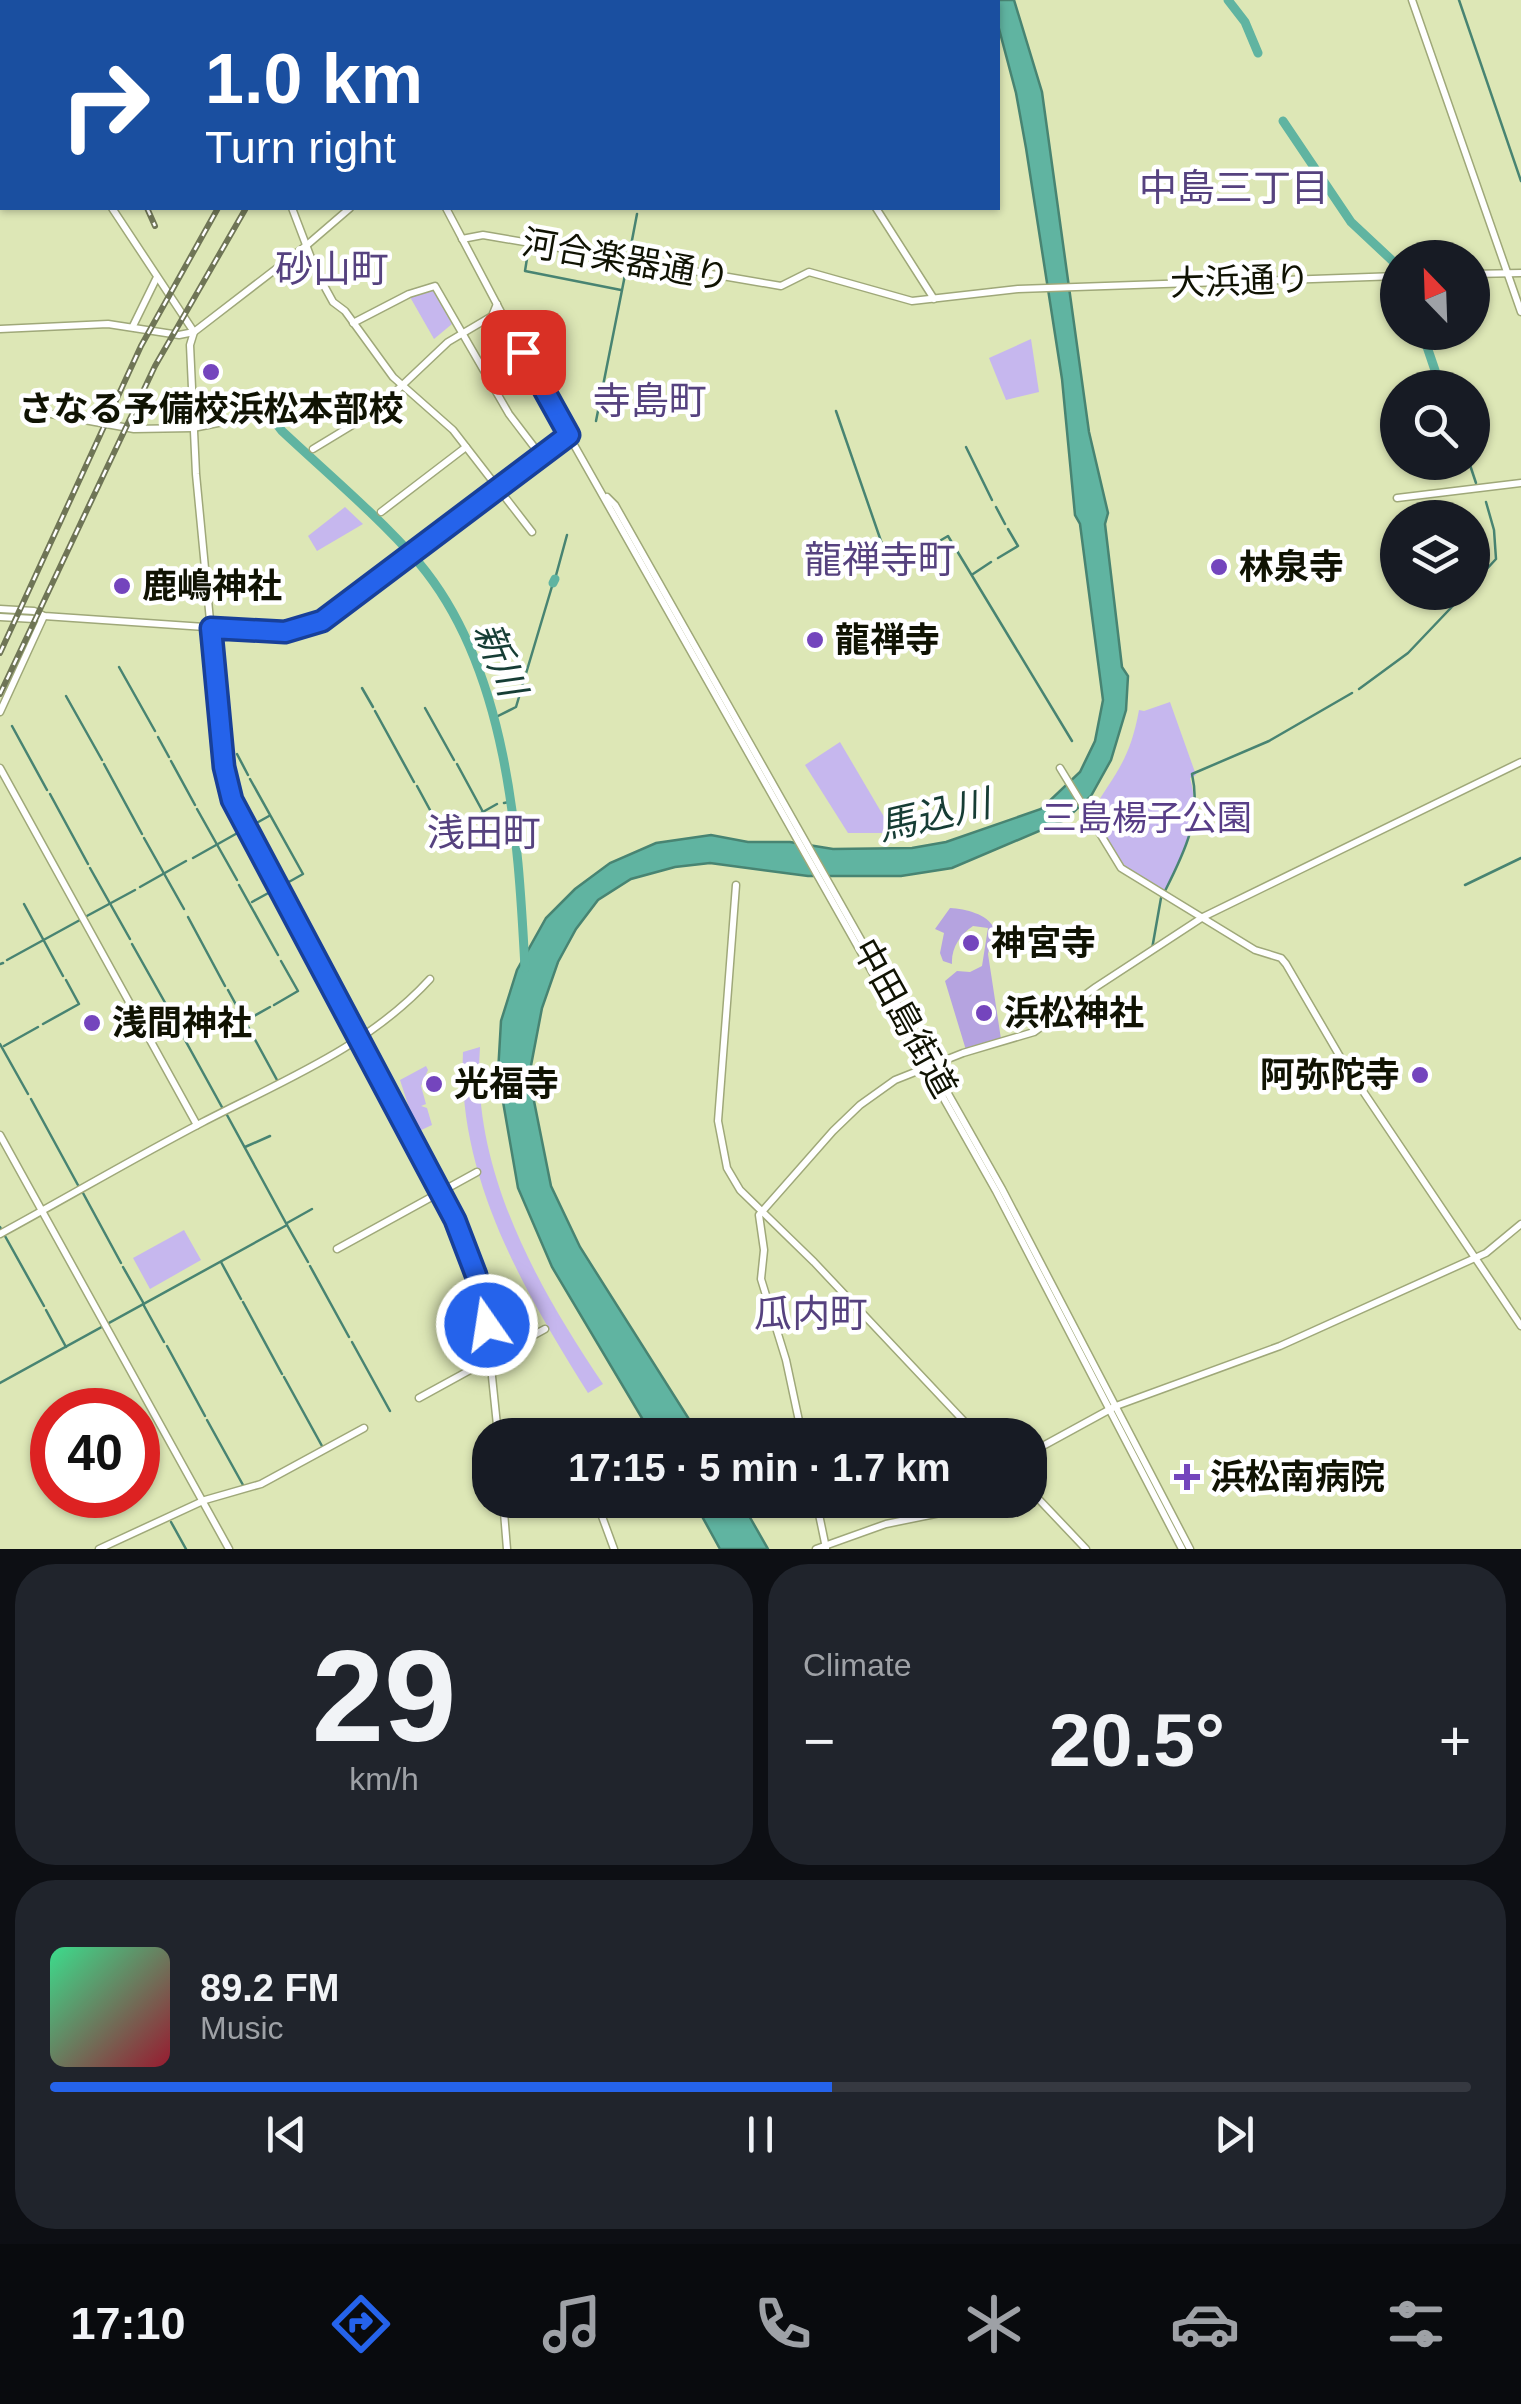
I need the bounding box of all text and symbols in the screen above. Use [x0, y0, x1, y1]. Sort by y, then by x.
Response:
icon: right [40, 40, 170, 170]
text: 1.0 km [205, 40, 423, 118]
text: Turn right [205, 122, 396, 173]
district label: 中島三丁目 [1139, 167, 1329, 209]
street label: 河合楽器通り [519, 222, 733, 297]
north arrow [1380, 240, 1490, 350]
map controls [1380, 240, 1490, 610]
district label: 砂山町 [275, 248, 389, 290]
street label: 大浜通り [1169, 259, 1311, 302]
pin [481, 310, 566, 395]
icon: arrive [496, 325, 551, 380]
marker: さなる予備校浜松本部校 [200, 361, 222, 383]
button: search [1380, 370, 1490, 480]
district label: 寺島町 [593, 380, 707, 422]
place label: さなる予備校浜松本部校 [18, 389, 404, 428]
button: layers [1380, 500, 1490, 610]
district label: 龍禅寺町 [804, 539, 956, 581]
place label: 林泉寺 [1239, 547, 1344, 586]
marker: 林泉寺 [1208, 556, 1230, 578]
place label: 鹿嶋神社 [142, 566, 282, 605]
marker: 鹿嶋神社 [111, 575, 133, 597]
water label: 新川 [466, 616, 535, 706]
place label: 龍禅寺 [835, 620, 940, 659]
marker: 龍禅寺 [804, 629, 826, 651]
water label: 馬込川 [874, 781, 998, 848]
park label: 三島楊子公園 [1042, 798, 1252, 837]
district label: 浅田町 [427, 812, 541, 854]
place label: 神宮寺 [991, 923, 1096, 962]
street label: 中田島街道 [846, 932, 965, 1104]
marker: 神宮寺 [960, 932, 982, 954]
place label: 浜松神社 [1004, 993, 1144, 1032]
marker: 浜松神社 [973, 1002, 995, 1024]
place label: 浅間神社 [112, 1003, 252, 1042]
marker: 浅間神社 [81, 1012, 103, 1034]
place label: 阿弥陀寺 [1260, 1055, 1400, 1094]
place label: 光福寺 [454, 1064, 559, 1103]
marker: 阿弥陀寺 [1409, 1064, 1431, 1086]
marker: 光福寺 [423, 1073, 445, 1095]
position arrow [435, 1273, 539, 1377]
district label: 瓜内町 [754, 1293, 868, 1335]
speed limit sign: 40 [30, 1388, 160, 1518]
text: 17:15 · 5 min · 1.7 km [568, 1447, 951, 1489]
place label: 浜松南病院 [1210, 1457, 1385, 1496]
marker: 浜松南病院 [1174, 1464, 1200, 1490]
text: 29 [312, 1623, 456, 1769]
text: Climate [803, 1647, 911, 1683]
text: 20.5° [1049, 1698, 1225, 1782]
text: − [803, 1710, 835, 1772]
text: + [1439, 1710, 1471, 1772]
text: km/h [349, 1761, 419, 1797]
text: 89.2 FM [200, 1967, 339, 2009]
text: Music [200, 2010, 284, 2046]
icon: previous [259, 2107, 314, 2162]
icon: pause [733, 2107, 788, 2162]
icon: next [1207, 2107, 1262, 2162]
icon: directions [326, 2289, 396, 2359]
icon: music [537, 2289, 607, 2359]
icon: phone [748, 2289, 818, 2359]
icon: climate [959, 2289, 1029, 2359]
icon: car [1170, 2289, 1240, 2359]
icon: filters [1381, 2289, 1451, 2359]
text: 17:10 [70, 2298, 186, 2349]

